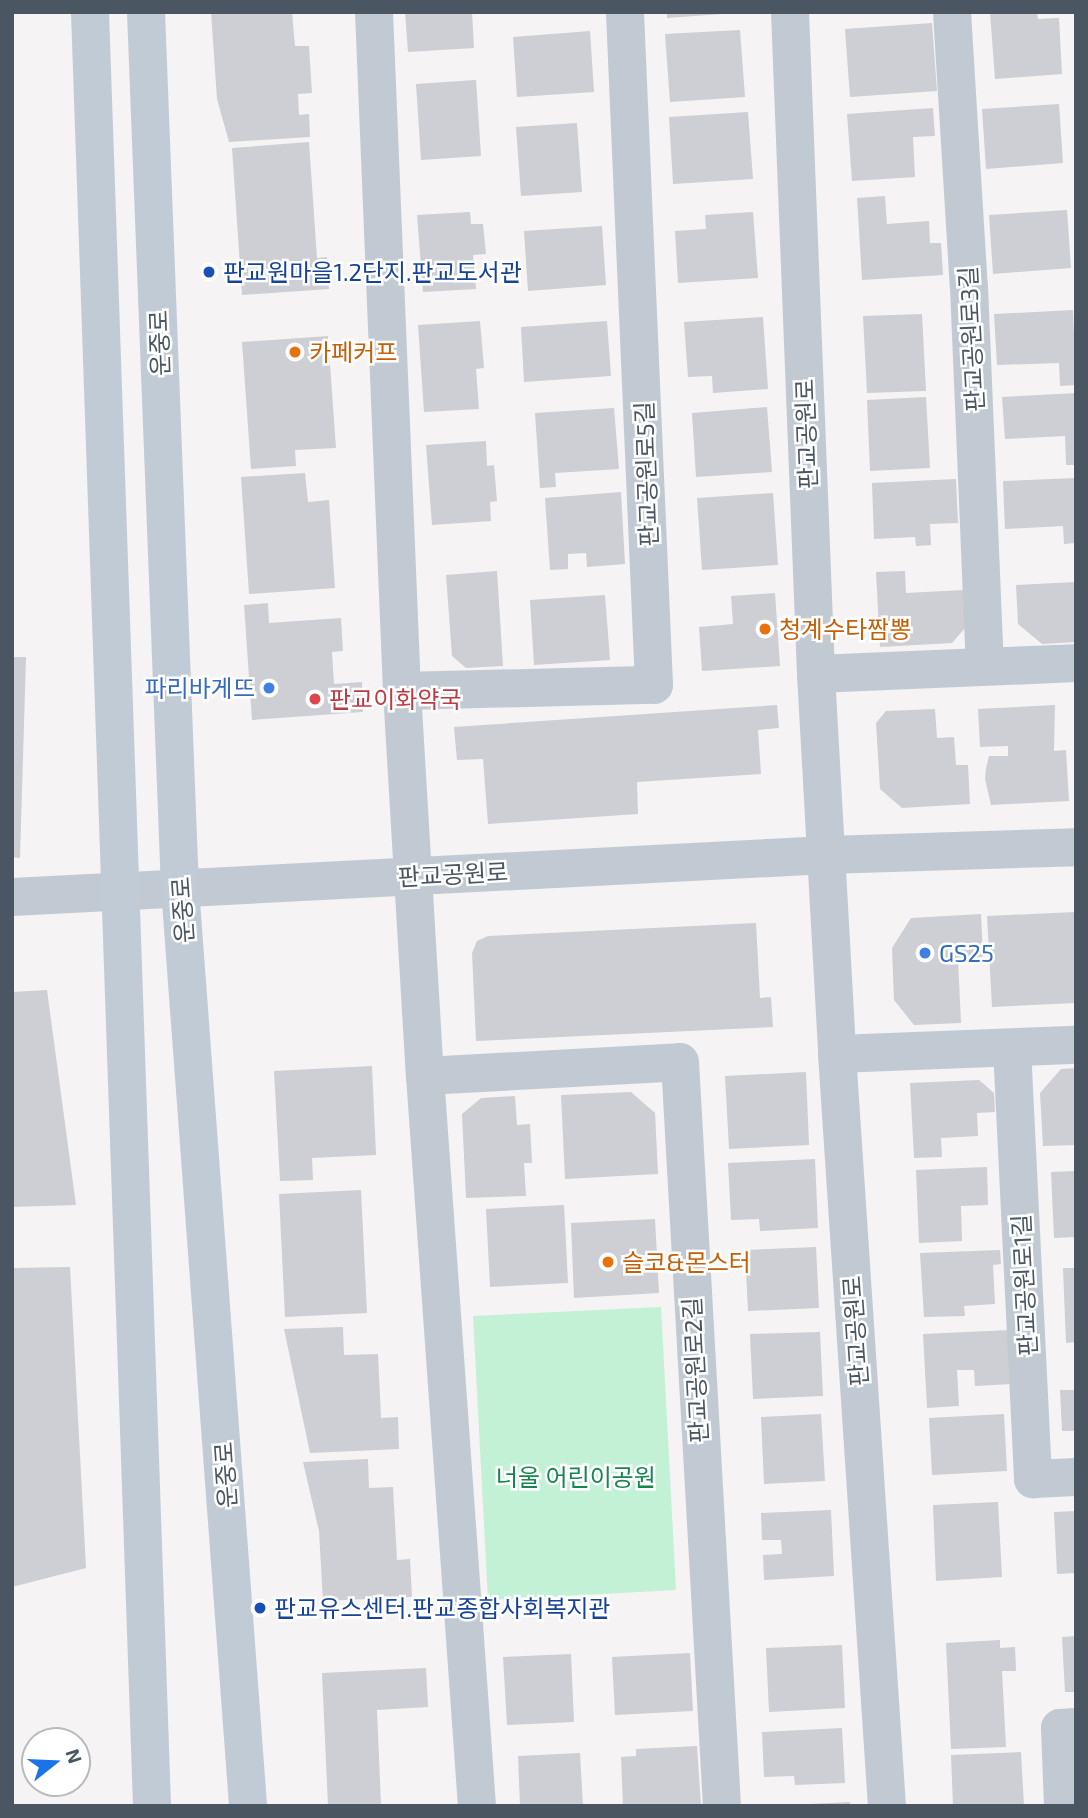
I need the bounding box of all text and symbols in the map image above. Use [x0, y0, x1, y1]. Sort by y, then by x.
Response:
place label: 판교원마을1.2단지.판교도서관 [223, 258, 522, 286]
marker: 판교원마을1.2단지.판교도서관 [201, 264, 217, 280]
street label: 판교공원로3길 [953, 265, 989, 413]
street label: 운중로 [143, 309, 175, 377]
place label: 카페커프 [309, 338, 397, 366]
marker: 카페커프 [287, 344, 303, 360]
street label: 판교공원로 [790, 378, 822, 490]
street label: 판교공원로5길 [629, 401, 663, 547]
place label: 청계수타짬뽕 [779, 615, 911, 643]
marker: 청계수타짬뽕 [757, 621, 773, 637]
place label: 파리바게뜨 [145, 674, 255, 702]
marker: 파리바게뜨 [261, 680, 277, 696]
place label: 판교이화약국 [329, 685, 461, 713]
marker: 판교이화약국 [307, 691, 323, 707]
street label: 판교공원로 [397, 857, 509, 891]
street label: 운중로 [165, 876, 199, 944]
place label: GS25 [939, 939, 994, 967]
marker: GS25 [917, 945, 933, 961]
street label: 판교공원로1길 [1006, 1213, 1042, 1357]
place label: 슬코&몬스터 [622, 1248, 751, 1276]
marker: 슬코&몬스터 [600, 1254, 616, 1270]
street label: 판교공원로 [837, 1275, 873, 1387]
street label: 판교공원로2길 [677, 1296, 713, 1444]
street label: 운중로 [208, 1441, 242, 1509]
park label: 너울 어린이공원 [496, 1463, 656, 1491]
place label: 판교유스센터.판교종합사회복지관 [274, 1594, 611, 1622]
marker: 판교유스센터.판교종합사회복지관 [252, 1600, 268, 1616]
north arrow [21, 1727, 91, 1797]
text: N [61, 1746, 88, 1766]

